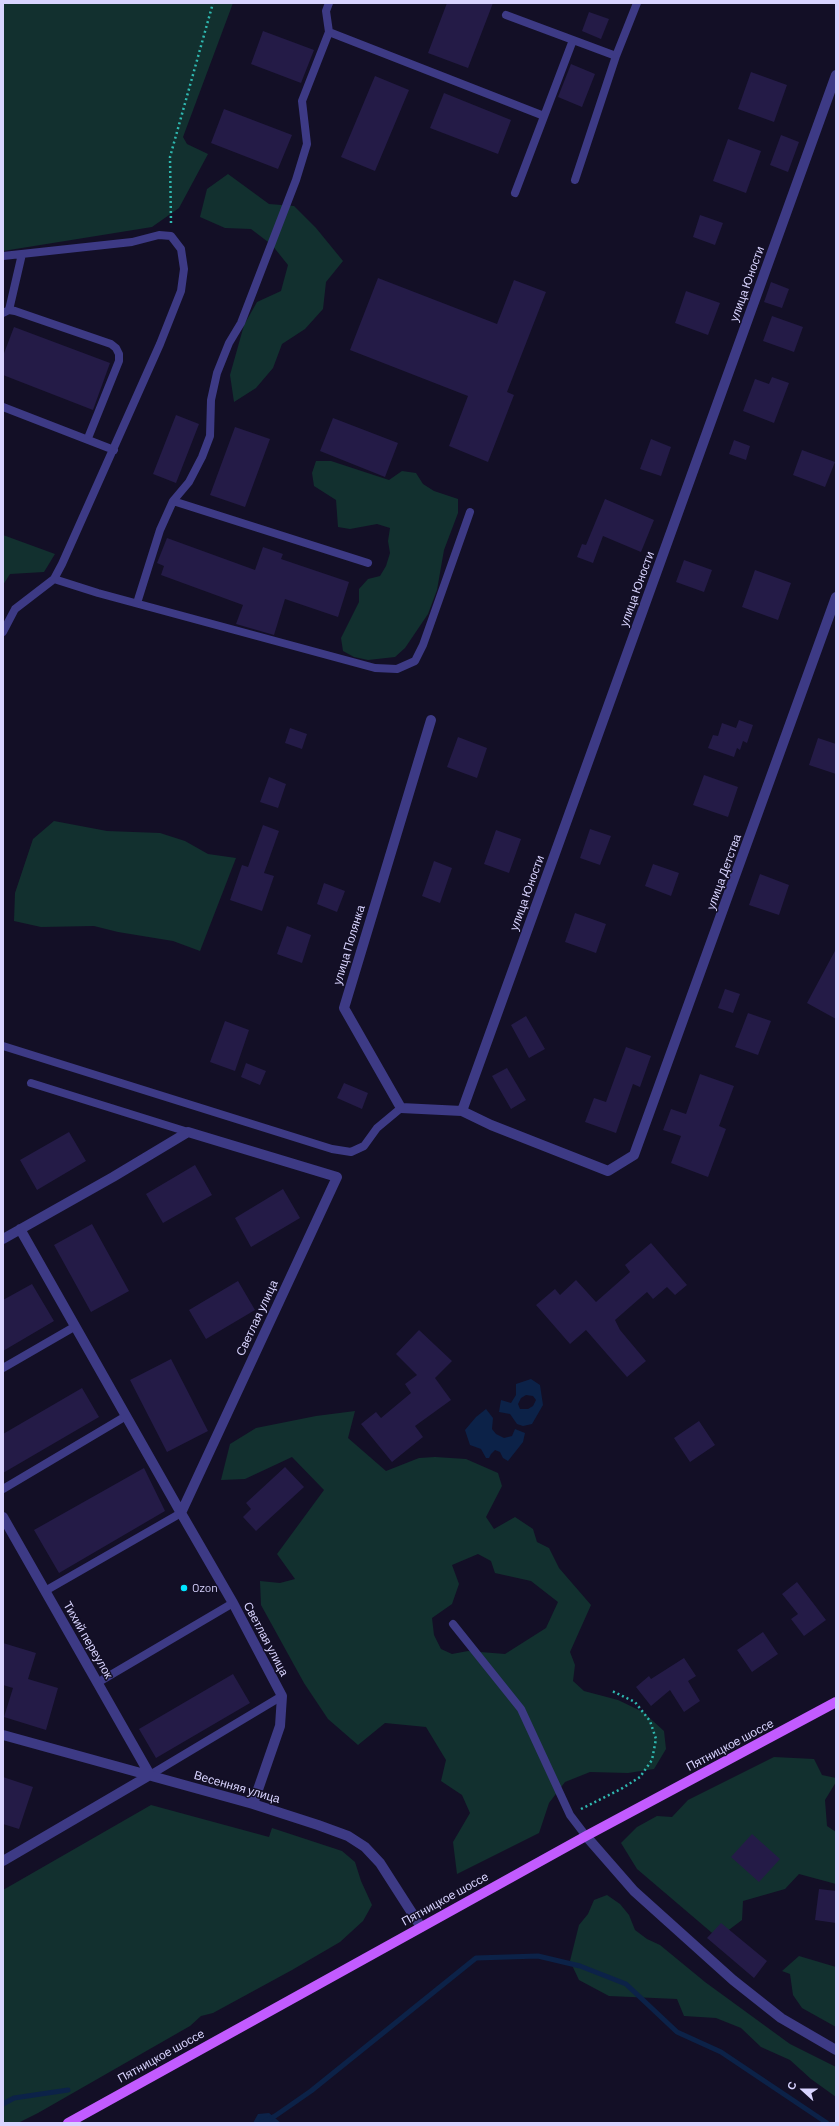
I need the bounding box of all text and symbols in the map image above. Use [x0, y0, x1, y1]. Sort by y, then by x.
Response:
street label: улица Юности [727, 244, 767, 324]
street label: улица Юности [617, 549, 657, 629]
street label: улица Детства [704, 832, 744, 912]
street label: улица Юности [507, 853, 547, 933]
street label: улица Полянка [330, 903, 368, 987]
street label: Светлая улица [233, 1278, 281, 1358]
place label: Ozon [192, 1581, 218, 1595]
marker: Ozon [179, 1583, 189, 1593]
street label: Тихий переулок [60, 1599, 116, 1681]
street label: Светлая улица [240, 1599, 292, 1679]
street label: Пятницкое шоссе [684, 1716, 776, 1774]
street label: Весенняя улица [192, 1768, 282, 1806]
street label: Пятницкое шоссе [399, 1869, 491, 1929]
street label: Пятницкое шоссе [115, 2026, 207, 2086]
north arrow [783, 2070, 823, 2110]
text: С [784, 2079, 799, 2092]

